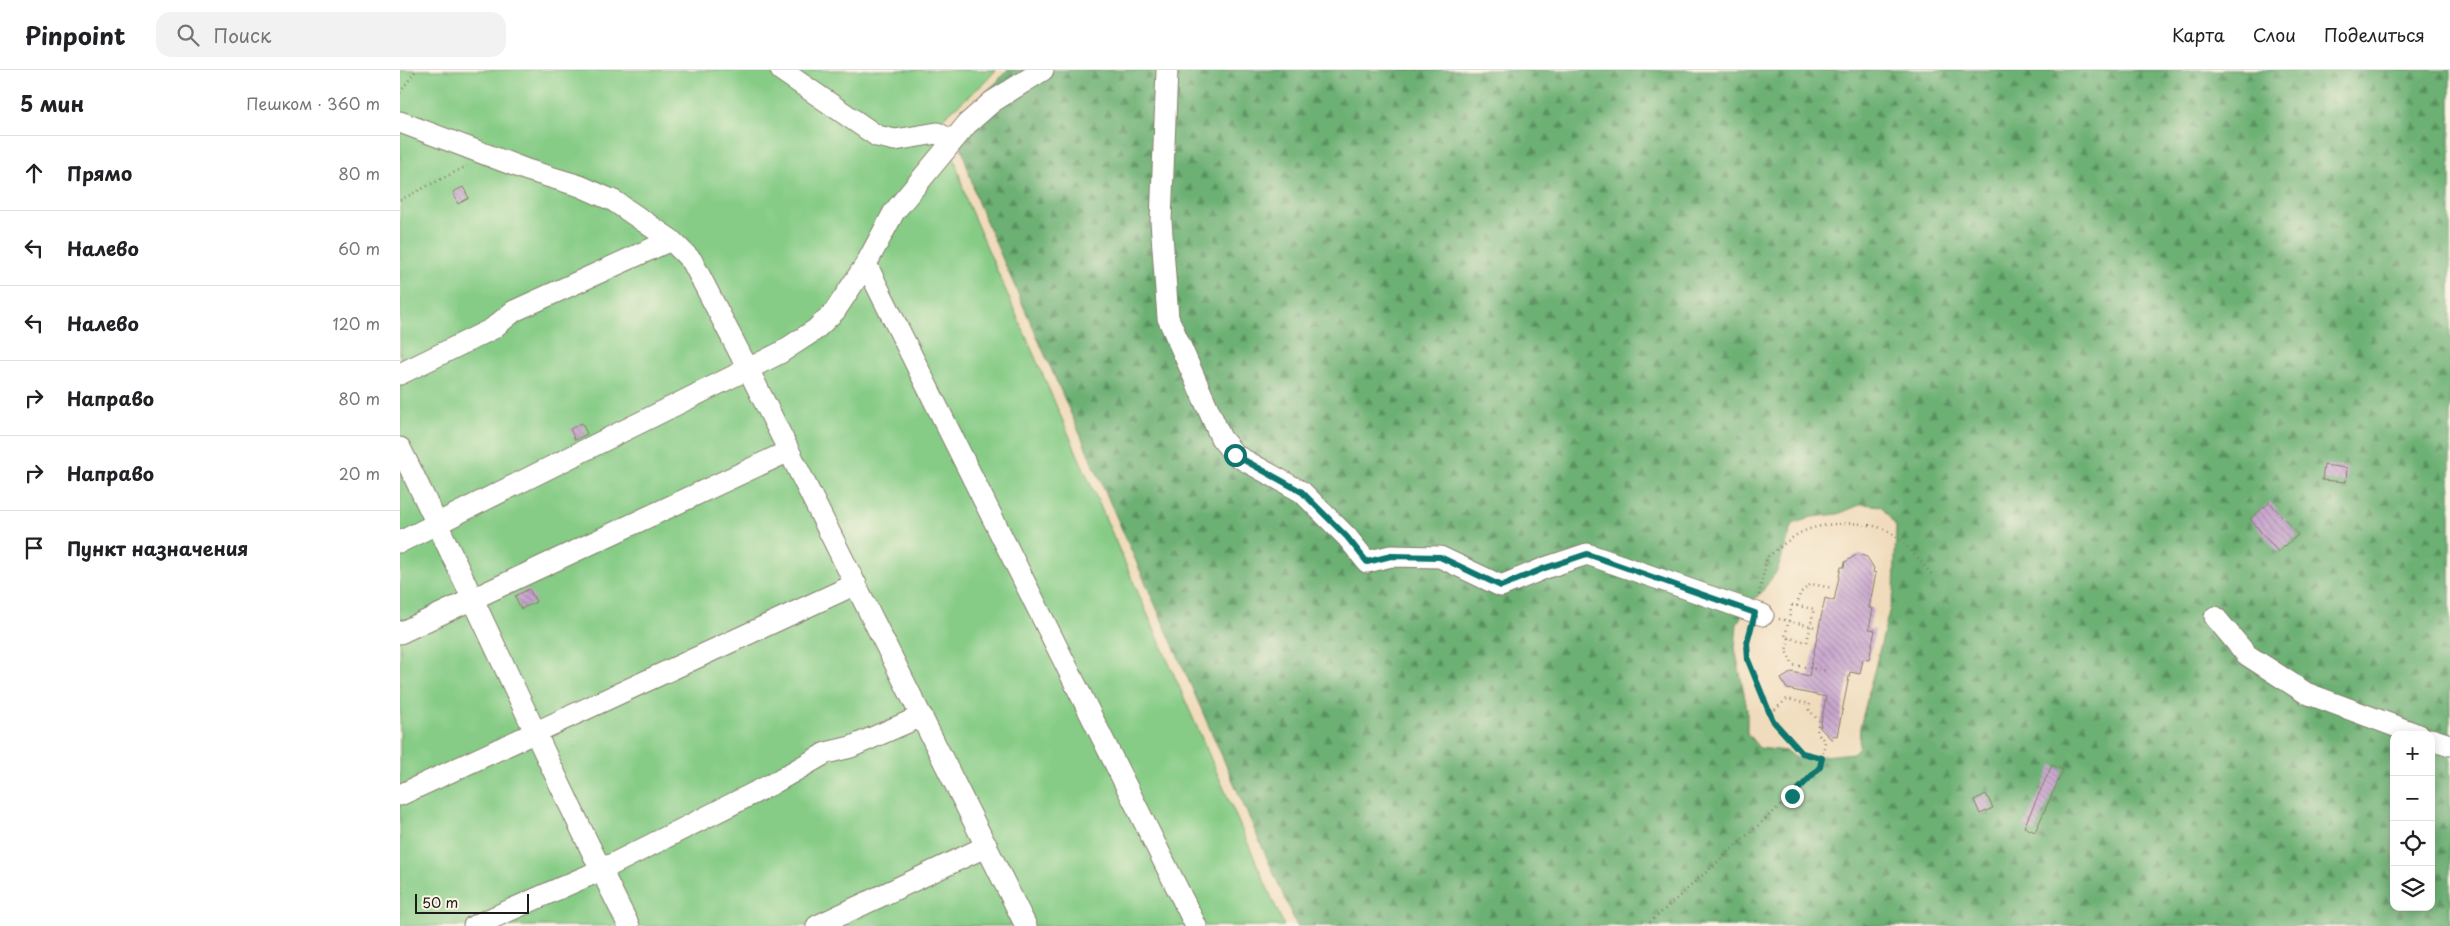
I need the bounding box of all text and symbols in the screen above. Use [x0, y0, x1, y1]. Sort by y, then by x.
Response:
search box [156, 12, 506, 57]
text: Pinpoint [25, 17, 126, 53]
icon: search [174, 21, 202, 49]
text: Поиск [214, 21, 271, 49]
text: Карта [2172, 21, 2225, 48]
text: Слои [2253, 21, 2296, 48]
text: Поделиться [2324, 21, 2425, 48]
text: 5 мин [20, 87, 84, 119]
text: Пешком · 360 m [246, 91, 380, 115]
icon: ahead [20, 159, 48, 187]
text: Прямо [67, 159, 132, 187]
text: 80 m [338, 161, 380, 185]
icon: left [20, 234, 48, 262]
text: Налево [67, 234, 139, 262]
text: 60 m [338, 236, 380, 260]
icon: left [20, 309, 48, 337]
text: Налево [67, 309, 139, 337]
text: 120 m [333, 311, 380, 335]
icon: right [20, 384, 48, 412]
text: Направо [67, 384, 154, 412]
text: 80 m [338, 386, 380, 410]
route start [1224, 444, 1247, 467]
icon: right [20, 459, 48, 487]
text: Направо [67, 459, 154, 487]
text: 20 m [339, 461, 380, 485]
icon: arrive [20, 534, 48, 562]
text: Пункт назначения [67, 534, 248, 562]
map controls [2390, 731, 2435, 911]
button: + [2390, 731, 2435, 776]
button: − [2390, 776, 2435, 821]
route end [1781, 785, 1804, 808]
button: locate [2390, 821, 2435, 866]
button: layers [2390, 866, 2435, 911]
scale bar [415, 891, 529, 914]
text: 50 m [422, 892, 458, 913]

